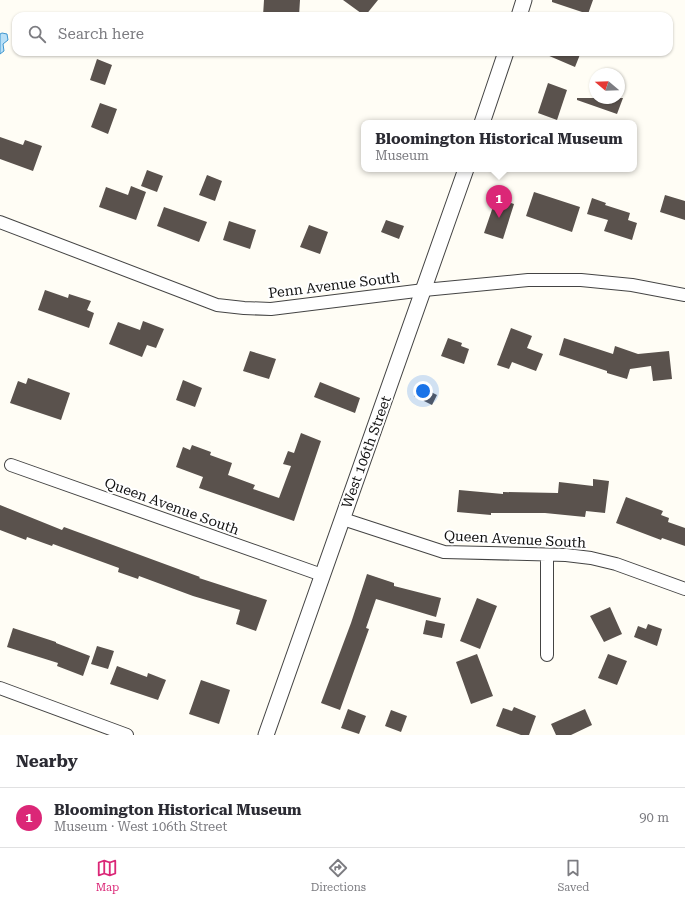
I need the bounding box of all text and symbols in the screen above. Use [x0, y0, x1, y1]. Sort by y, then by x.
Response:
search box [12, 12, 673, 56]
icon: search [26, 23, 48, 45]
text: Search here [58, 25, 144, 43]
north arrow [589, 68, 625, 104]
popup [361, 120, 637, 172]
text: Bloomington Historical Museum [375, 130, 623, 148]
text: Museum [375, 148, 429, 163]
pin: 1 [486, 185, 512, 218]
street label: Penn Avenue South [267, 269, 401, 301]
your location [413, 381, 433, 401]
street label: West 106th Street [338, 394, 394, 510]
street label: Queen Avenue South [102, 474, 242, 538]
street label: Queen Avenue South [444, 527, 586, 551]
text: Nearby [16, 751, 78, 771]
text: Bloomington Historical Museum [54, 801, 302, 819]
text: 1 [25, 810, 33, 825]
text: 90 m [639, 810, 669, 825]
text: Museum · West 106th Street [54, 819, 227, 834]
tab: Map [96, 857, 119, 894]
tab: Directions [311, 857, 366, 894]
tab: Saved [557, 857, 589, 894]

